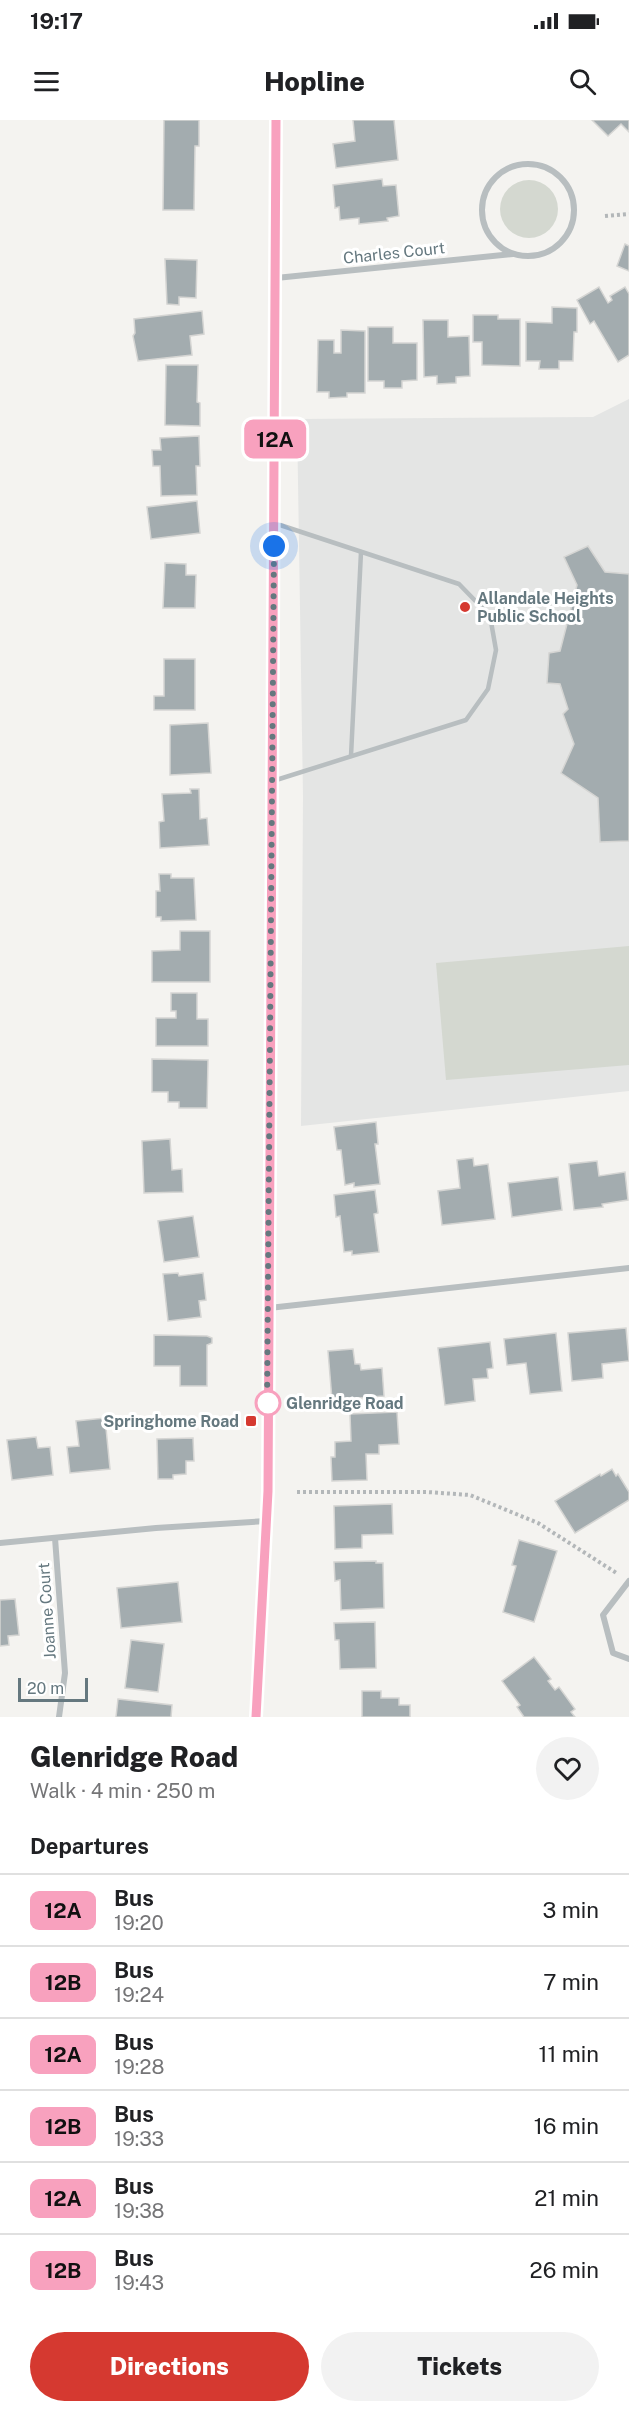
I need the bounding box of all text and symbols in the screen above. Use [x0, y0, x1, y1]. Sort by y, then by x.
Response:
text: 19:17 [30, 8, 83, 34]
icon: menu [30, 65, 63, 98]
text: Hopline [264, 65, 365, 97]
icon: search [566, 65, 599, 98]
street label: Charles Court [342, 238, 446, 268]
line badge: 12A [240, 420, 310, 458]
text: 12A [256, 427, 294, 452]
your location [259, 531, 289, 561]
place label: Allandale Heights Public School [477, 589, 614, 626]
marker: Allandale Heights Public School [458, 600, 472, 614]
marker: Glenridge Road [255, 1390, 281, 1416]
place label: Glenridge Road [286, 1394, 404, 1413]
place label: Springhome Road [103, 1412, 239, 1431]
marker: Springhome Road [244, 1414, 258, 1428]
street label: Joanne Court [34, 1562, 60, 1660]
scale bar [18, 1675, 88, 1702]
text: 20 m [27, 1679, 64, 1698]
button: heart [536, 1737, 599, 1800]
text: Glenridge Road [30, 1740, 238, 1773]
text: Walk · 4 min · 250 m [30, 1779, 215, 1803]
text: Departures [30, 1833, 149, 1859]
text: Bus [114, 1885, 154, 1911]
text: 3 min [542, 1897, 599, 1923]
text: 12A [44, 1898, 82, 1923]
text: 19:20 [114, 1911, 164, 1935]
text: Bus [114, 1957, 154, 1983]
text: 7 min [543, 1969, 599, 1995]
text: 12B [45, 1970, 81, 1995]
text: 19:24 [114, 1983, 164, 2007]
text: Bus [114, 2029, 154, 2055]
text: 11 min [538, 2041, 599, 2067]
text: 12A [44, 2042, 82, 2067]
text: 19:28 [114, 2055, 164, 2079]
text: Bus [114, 2101, 154, 2127]
text: 16 min [534, 2113, 599, 2139]
text: 12B [45, 2114, 81, 2139]
text: 19:33 [114, 2127, 164, 2151]
text: Bus [114, 2173, 154, 2199]
text: 21 min [534, 2185, 599, 2211]
text: 12A [44, 2186, 82, 2211]
text: 19:38 [114, 2199, 165, 2223]
text: Bus [114, 2245, 154, 2271]
text: 26 min [530, 2257, 599, 2283]
text: 12B [45, 2258, 81, 2283]
text: 19:43 [114, 2271, 164, 2295]
button: Directions [30, 2332, 309, 2401]
button: Tickets [321, 2332, 599, 2401]

